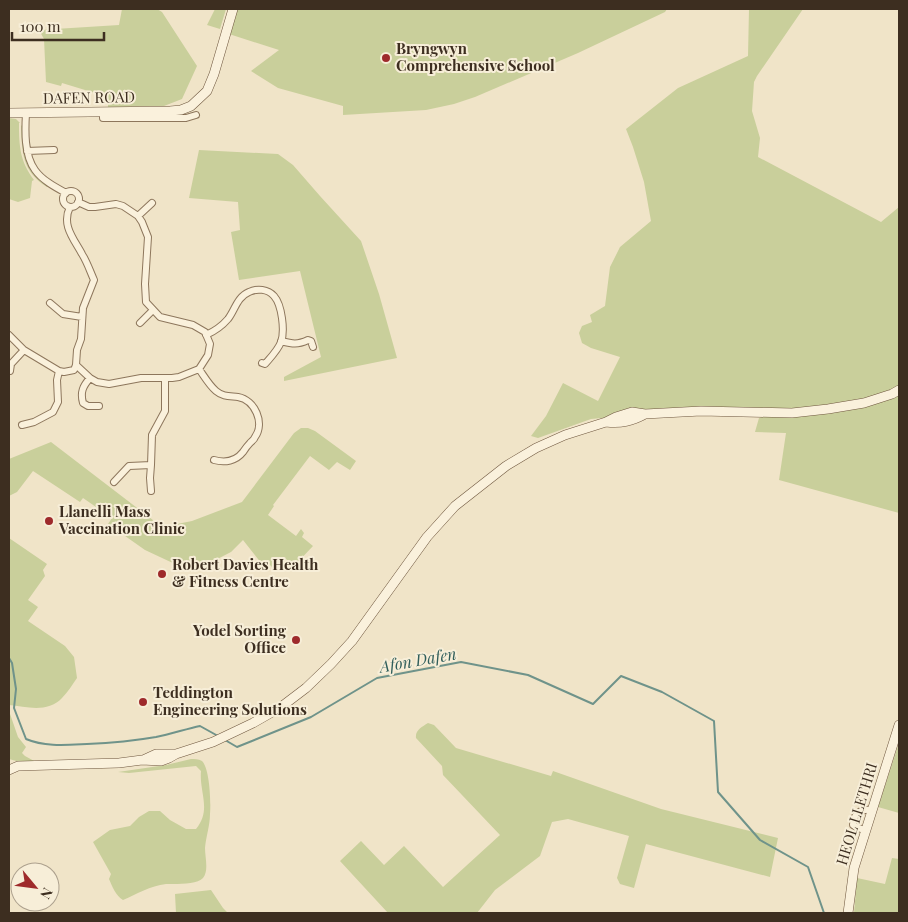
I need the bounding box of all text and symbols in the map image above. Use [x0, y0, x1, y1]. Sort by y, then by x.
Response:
scale bar [12, 10, 105, 42]
text: 100 m [20, 16, 61, 36]
place label: Bryngwyn Comprehensive School [396, 38, 555, 75]
marker: Bryngwyn Comprehensive School [380, 52, 392, 64]
street label: DAFEN ROAD [43, 86, 135, 108]
place label: Llanelli Mass Vaccination Clinic [58, 501, 185, 538]
marker: Llanelli Mass Vaccination Clinic [43, 515, 55, 527]
place label: Robert Davies Health & Fitness Centre [172, 554, 318, 591]
marker: Robert Davies Health & Fitness Centre [156, 568, 168, 580]
place label: Yodel Sorting Office [192, 620, 287, 657]
marker: Yodel Sorting Office [290, 634, 302, 646]
water label: Afon Dafen [376, 642, 458, 677]
place label: Teddington Engineering Solutions [153, 682, 307, 719]
marker: Teddington Engineering Solutions [137, 696, 149, 708]
street label: HEOL LLETHRI [831, 760, 881, 867]
north arrow [10, 862, 60, 912]
text: N [36, 885, 58, 903]

